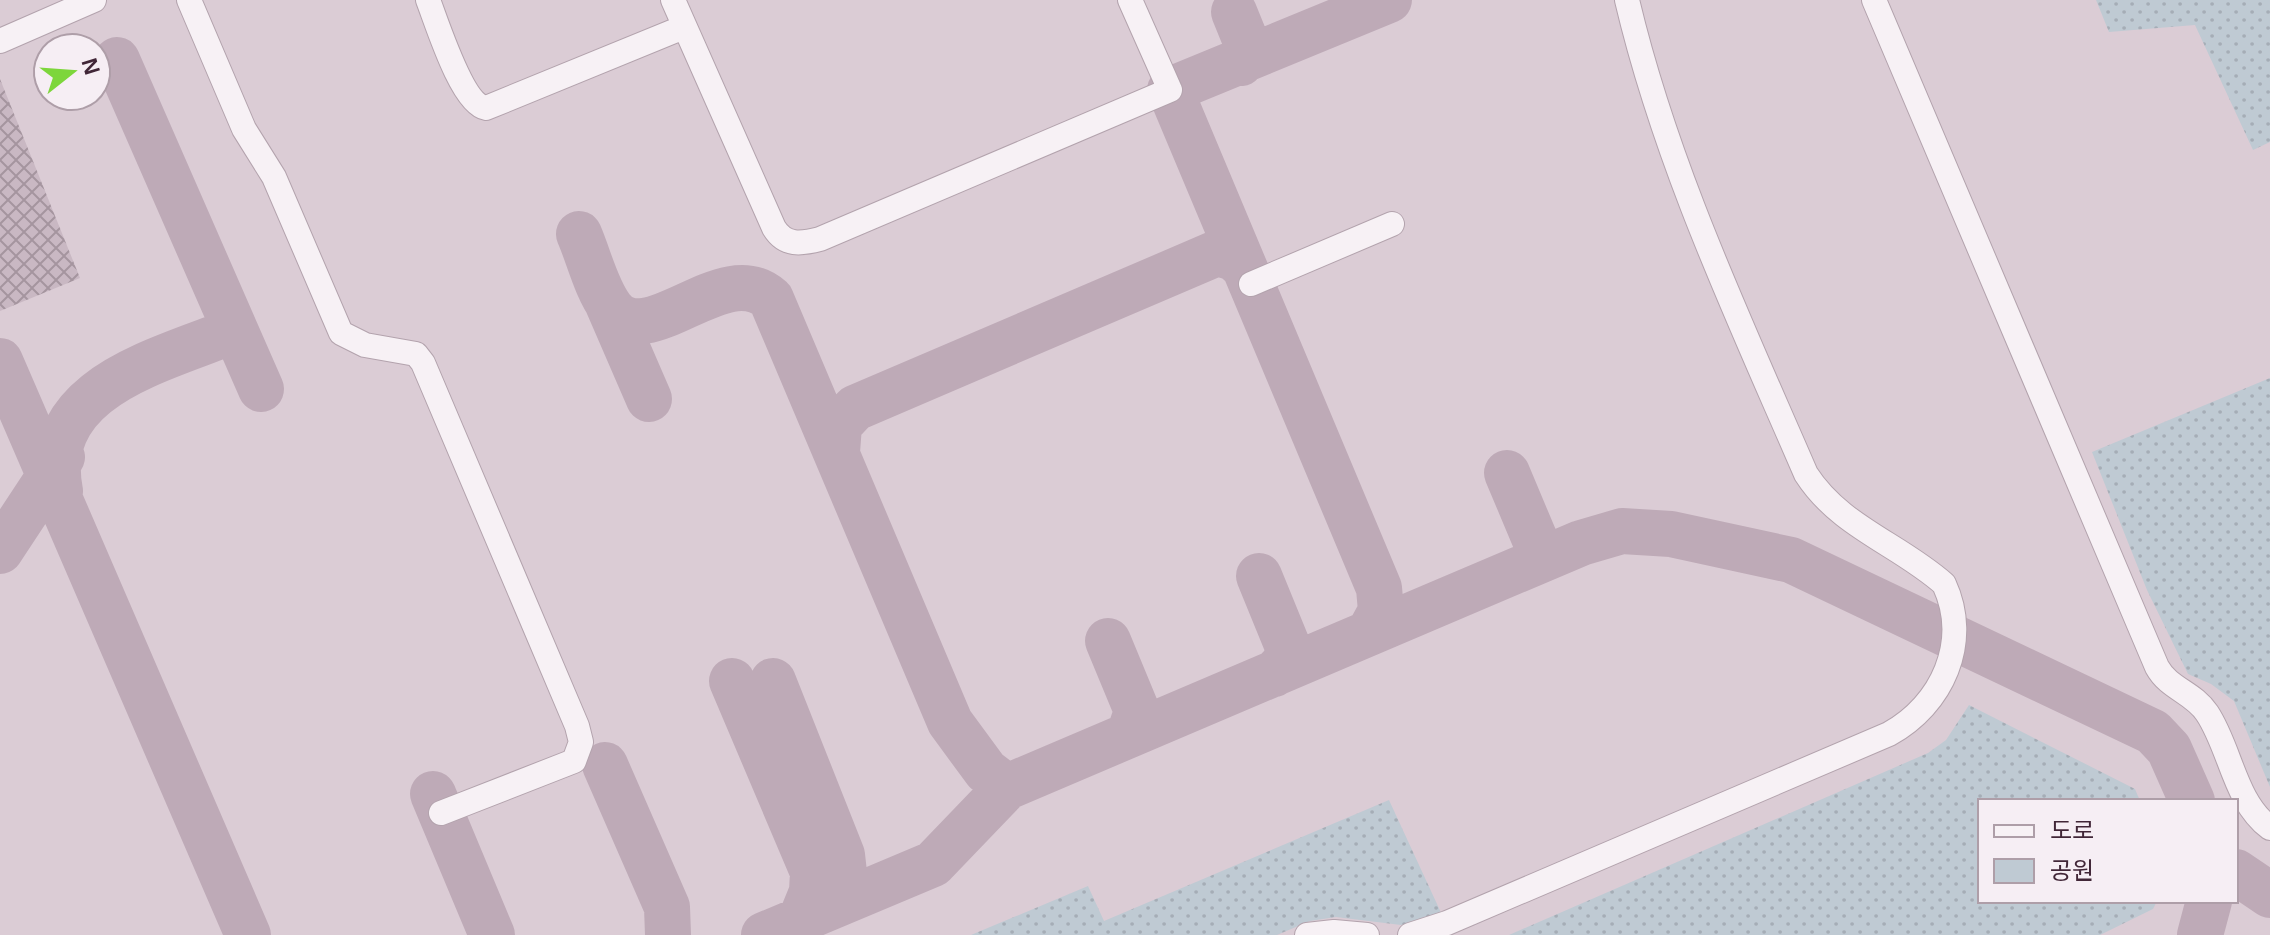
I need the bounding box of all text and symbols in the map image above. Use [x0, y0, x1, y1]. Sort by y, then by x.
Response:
north arrow [32, 32, 112, 112]
text: N [76, 55, 105, 78]
legend [1978, 799, 2238, 903]
text: 도로 [2050, 817, 2094, 844]
text: 공원 [2050, 857, 2094, 884]

